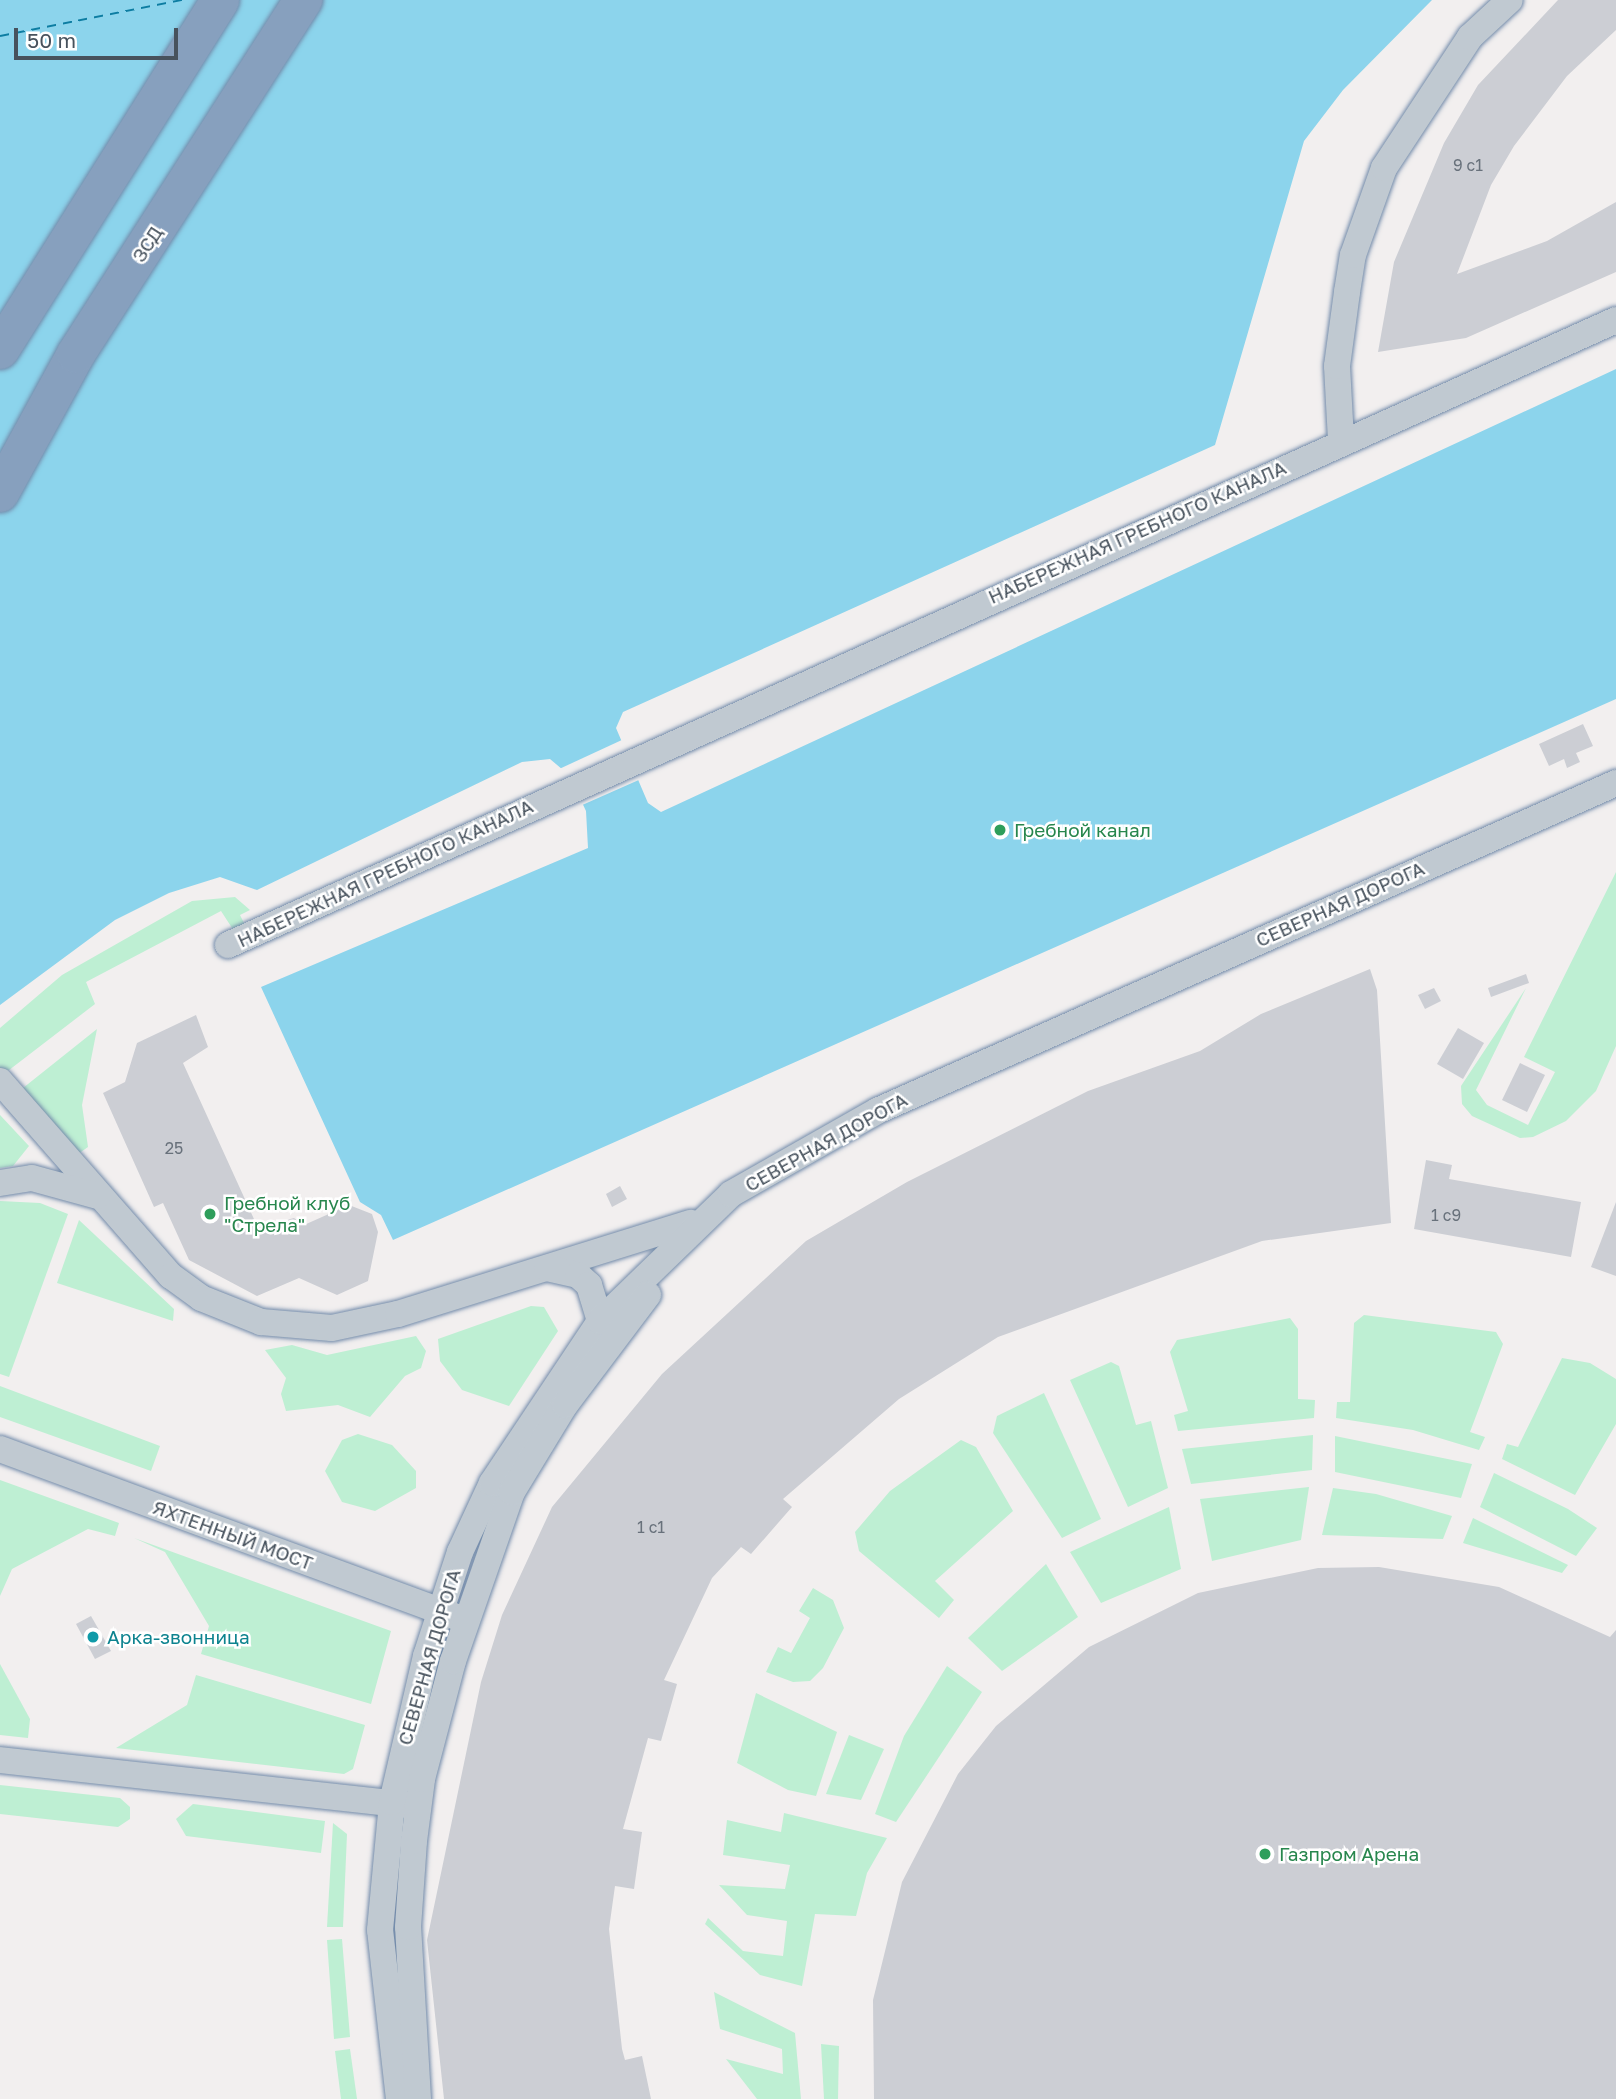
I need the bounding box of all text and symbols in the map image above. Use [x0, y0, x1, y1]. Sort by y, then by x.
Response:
scale bar [18, 14, 182, 58]
text: 50 m [27, 27, 76, 53]
house number: 9 с1 [1453, 155, 1483, 175]
street label: ЗСД [127, 222, 167, 266]
street label: НАБЕРЕЖНАЯ ГРЕБНОГО КАНАЛА [984, 456, 1290, 608]
street label: НАБЕРЕЖНАЯ ГРЕБНОГО КАНАЛА [233, 794, 537, 952]
place label: Гребной канал [1014, 819, 1151, 841]
marker: Гребной канал [992, 822, 1008, 838]
street label: СЕВЕРНАЯ ДОРОГА [1252, 857, 1428, 951]
street label: СЕВЕРНАЯ ДОРОГА [741, 1088, 911, 1196]
house number: 25 [165, 1138, 183, 1158]
place label: Гребной клуб "Стрела" [224, 1192, 350, 1236]
house number: 1 с9 [1431, 1205, 1461, 1225]
marker: Гребной клуб "Стрела" [202, 1206, 218, 1222]
street label: ЯХТЕННЫЙ МОСТ [150, 1495, 316, 1575]
house number: 1 с1 [637, 1517, 665, 1537]
street label: СЕВЕРНАЯ ДОРОГА [393, 1566, 465, 1748]
place label: Арка-звонница [107, 1626, 250, 1648]
marker: Арка-звонница [85, 1629, 101, 1645]
place label: Газпром Арена [1279, 1843, 1419, 1865]
marker: Газпром Арена [1257, 1846, 1273, 1862]

